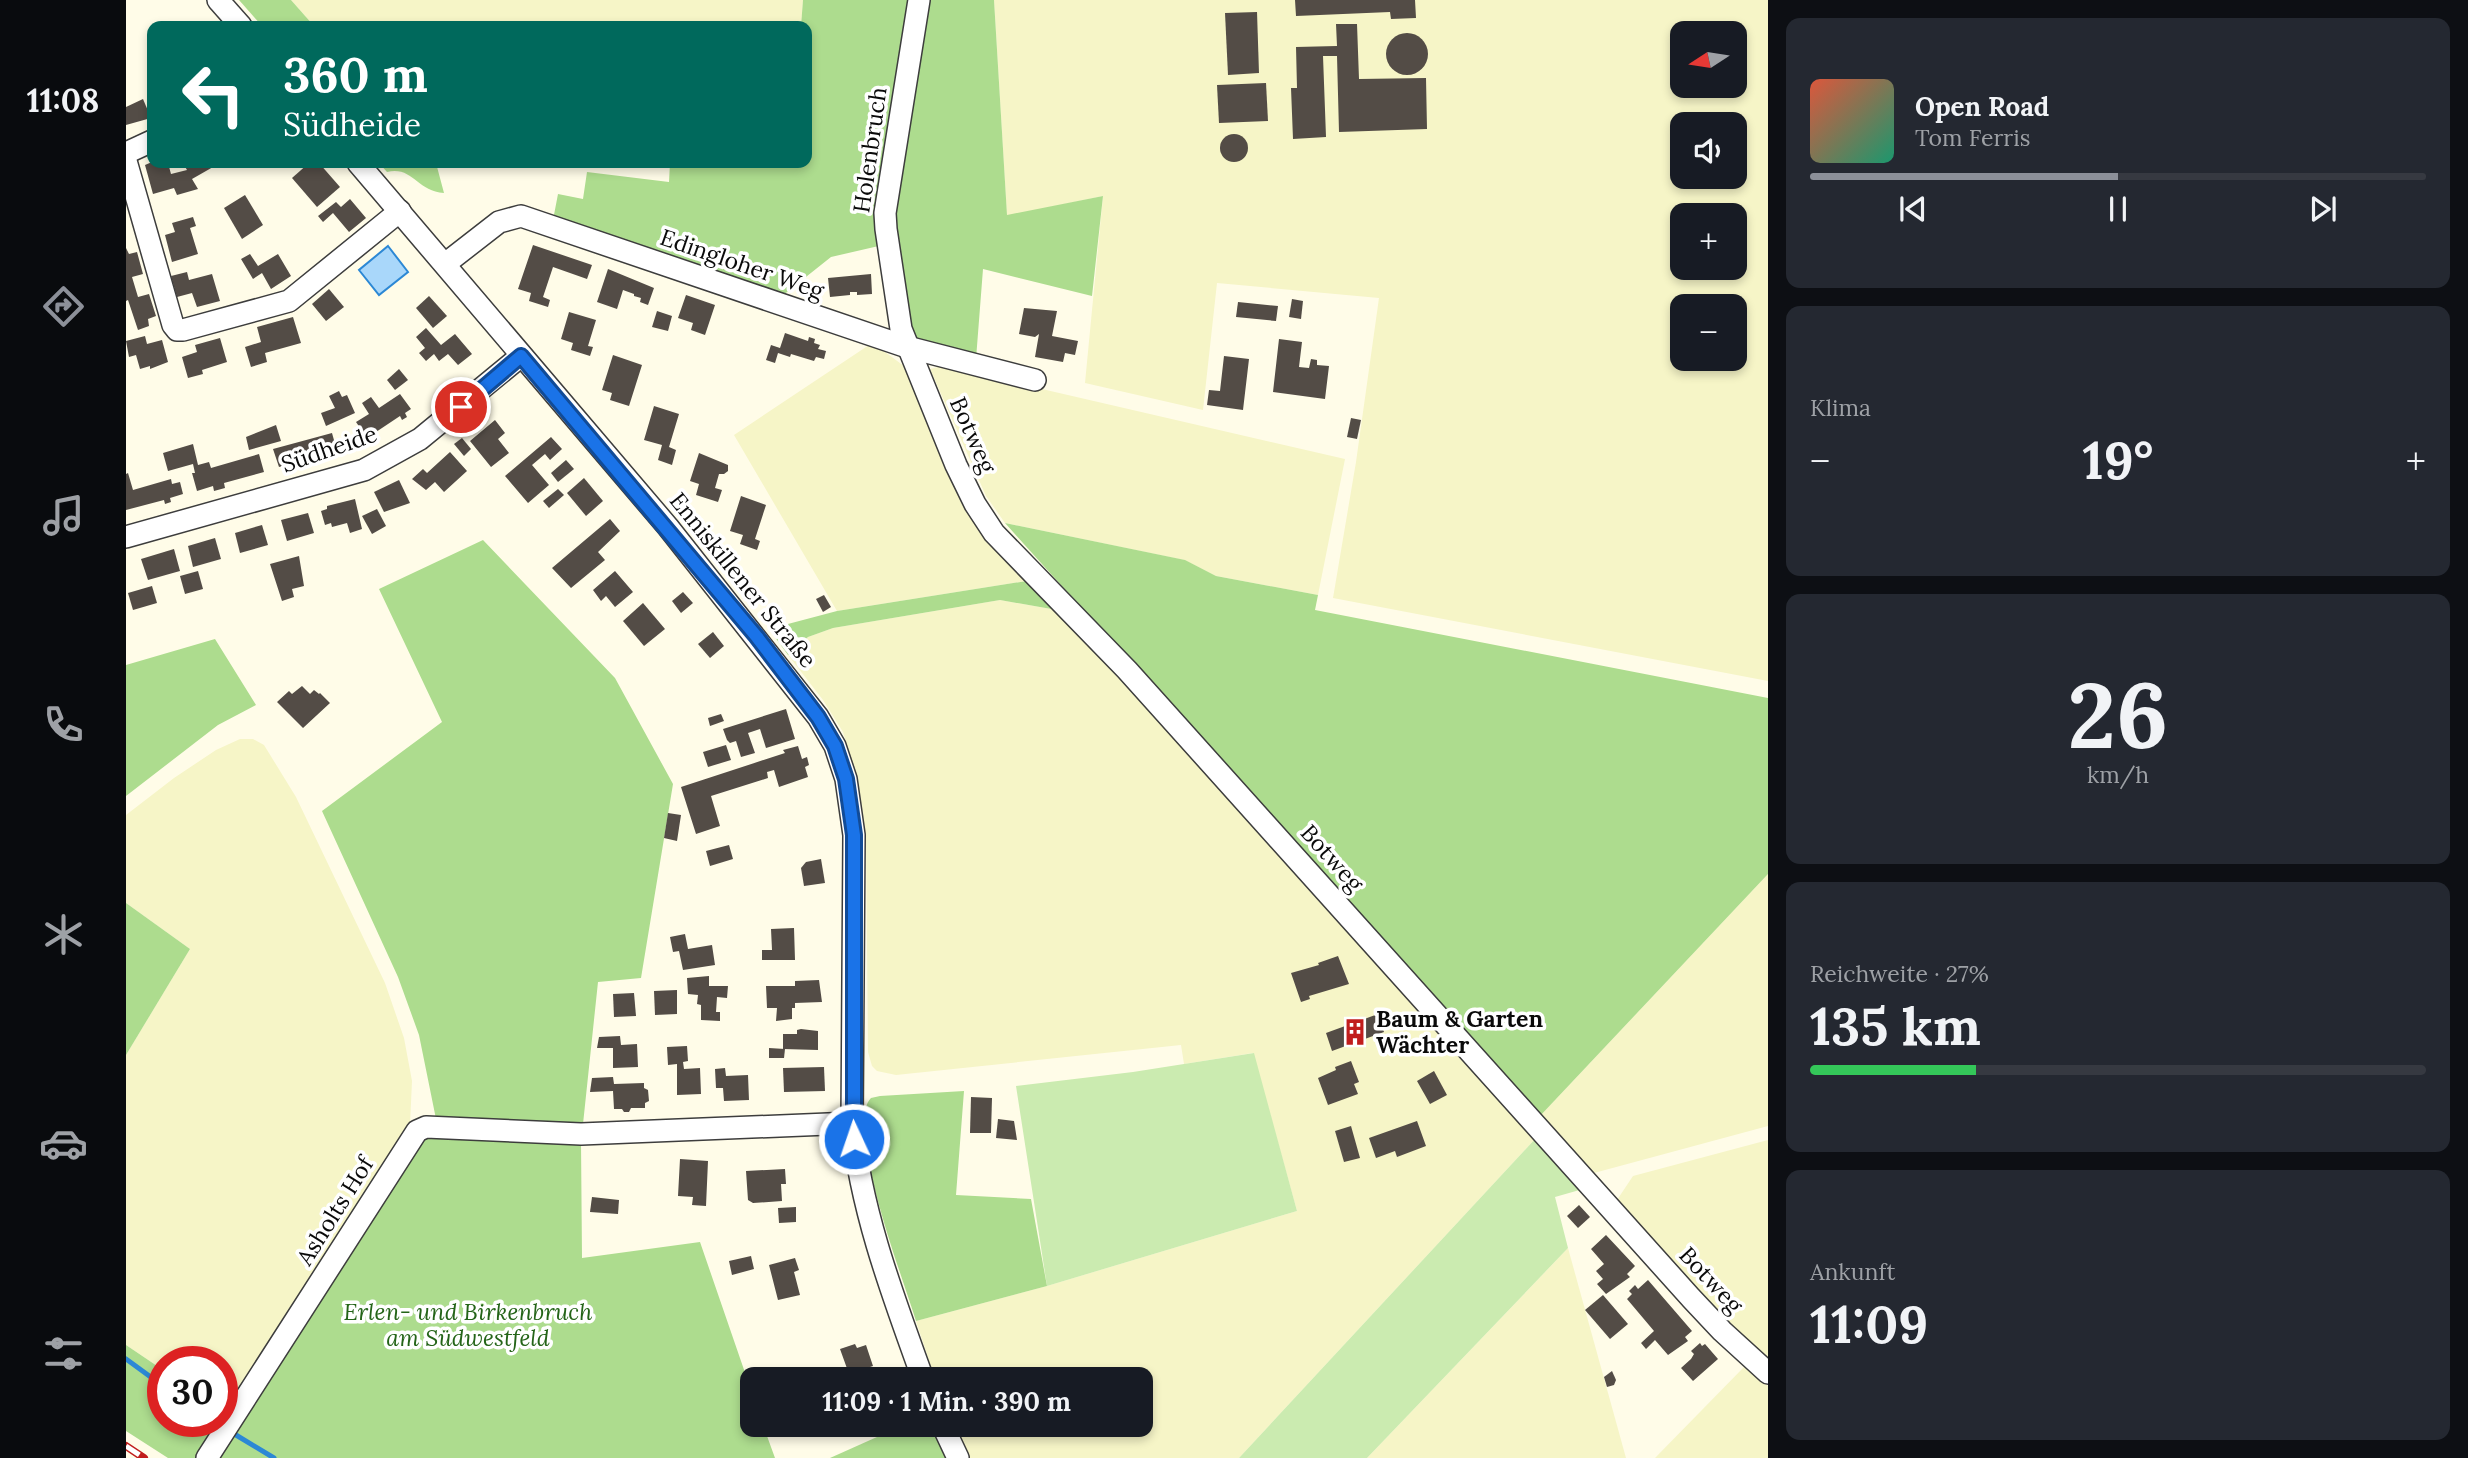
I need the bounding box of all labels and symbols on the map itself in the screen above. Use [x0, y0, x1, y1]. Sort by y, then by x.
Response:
north arrow [1670, 21, 1746, 98]
street label: Holenbruch [846, 85, 893, 215]
street label: Edingloher Weg [657, 222, 829, 305]
pin [431, 377, 491, 437]
street label: Botweg [944, 392, 1004, 479]
street label: Südheide [277, 419, 381, 478]
street label: Enniskillener Straße [664, 486, 823, 673]
street label: Botweg [1295, 818, 1371, 898]
place label: Baum & Garten Wächter [1376, 1004, 1543, 1059]
building icon: Baum & Garten Wächter [1340, 1017, 1370, 1047]
position arrow [817, 1102, 891, 1176]
street label: Asholts Hof [289, 1149, 381, 1271]
street label: Botweg [1673, 1240, 1750, 1320]
park label: Erlen- und Birkenbruch am Südwestfeld [344, 1297, 592, 1352]
speed limit sign: 30 [147, 1346, 238, 1437]

